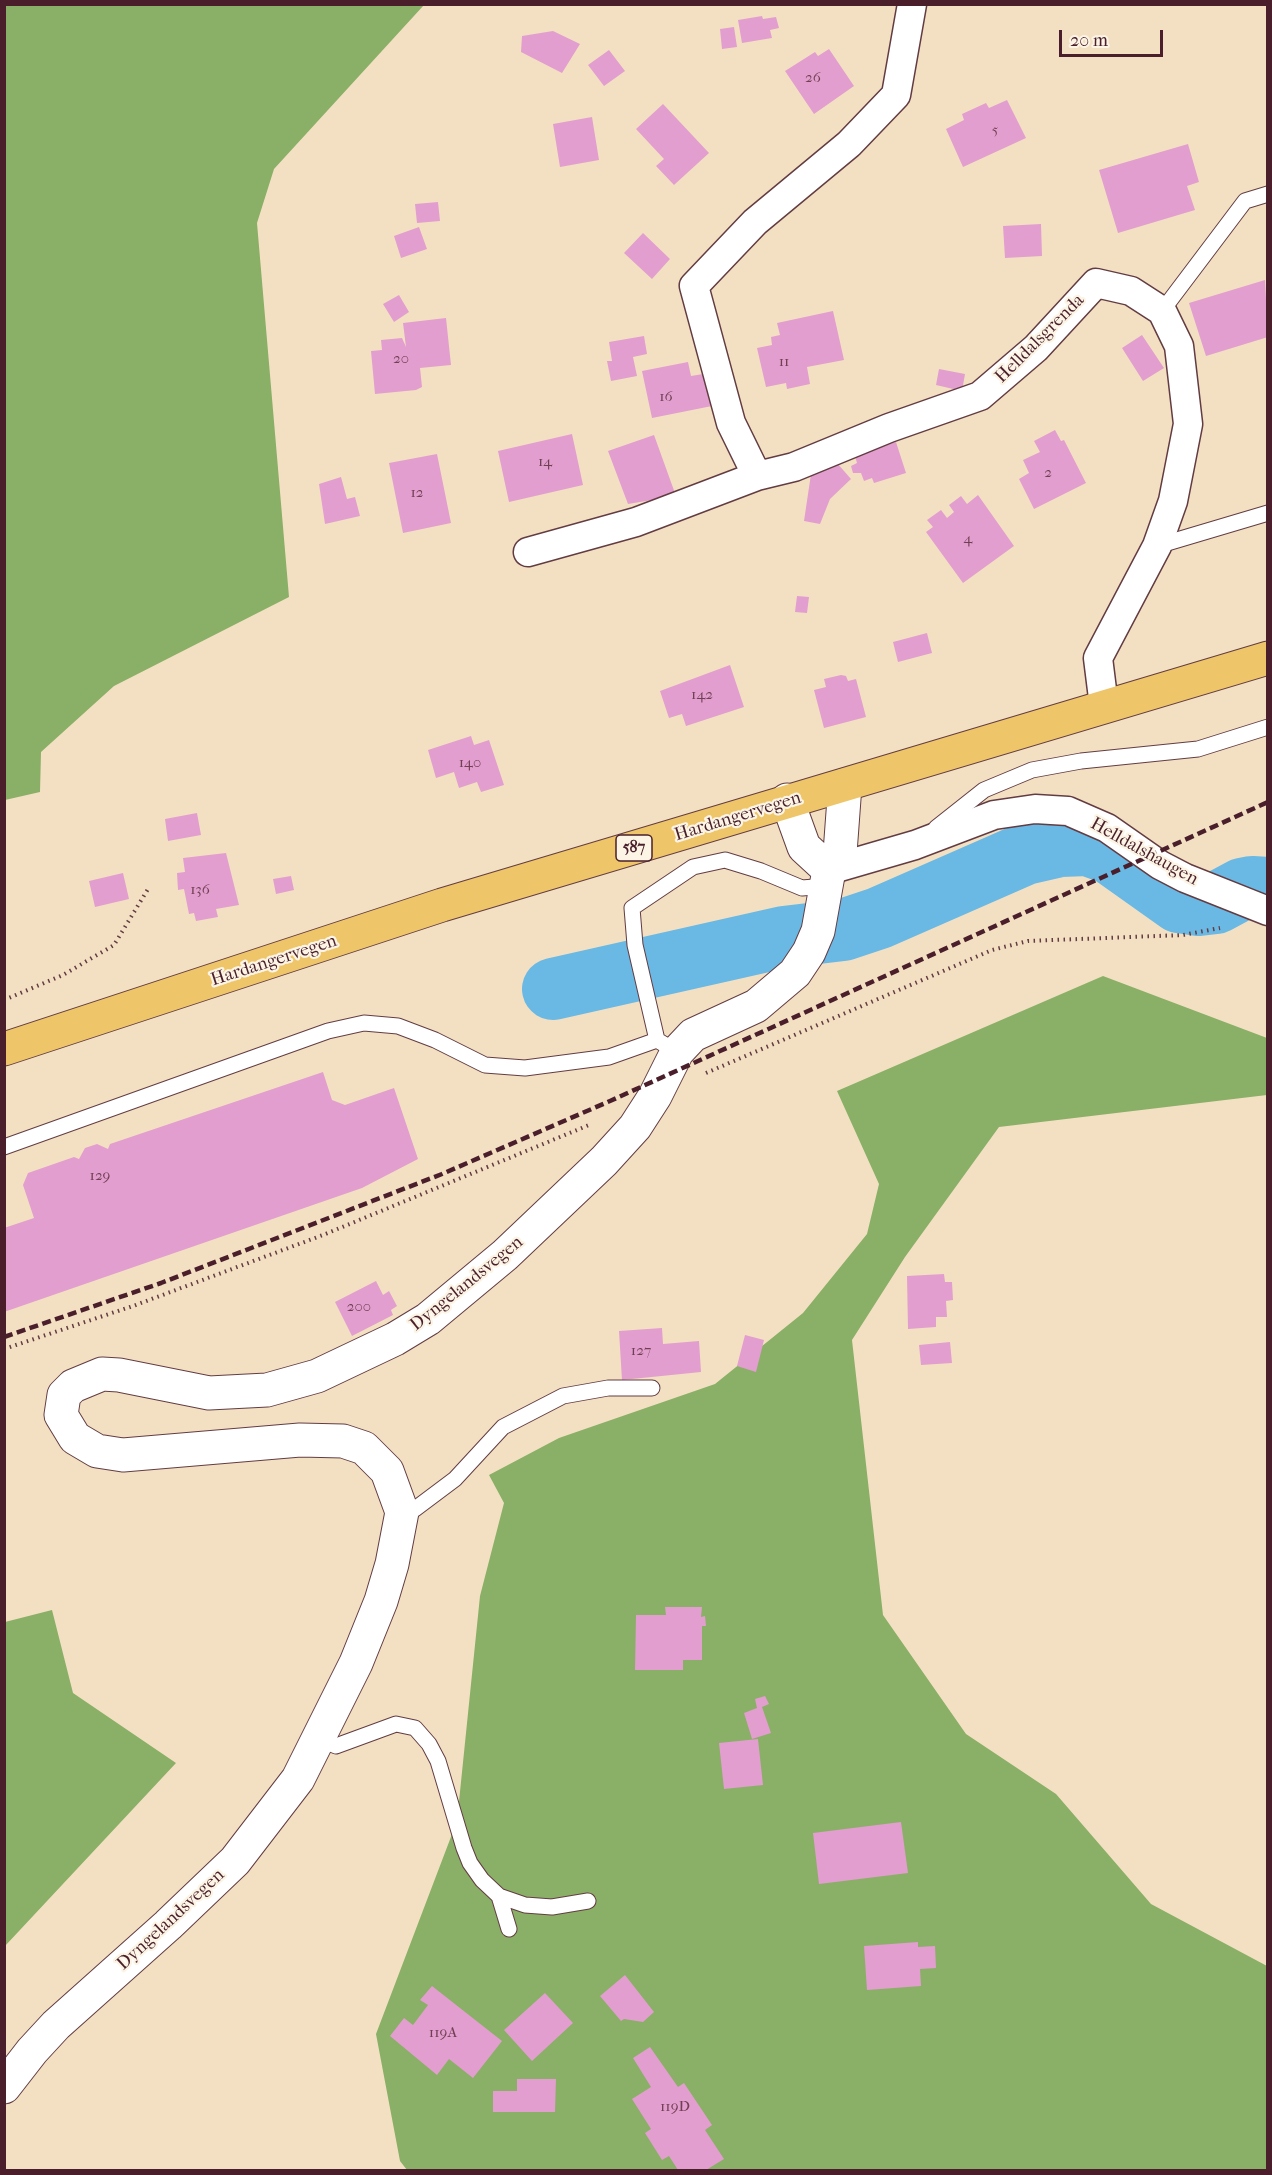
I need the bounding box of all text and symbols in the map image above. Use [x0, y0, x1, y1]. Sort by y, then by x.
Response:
scale bar [1062, 18, 1166, 56]
text: 20 m [1070, 30, 1108, 51]
house number: 26 [805, 69, 821, 87]
house number: 5 [992, 121, 998, 139]
street label: Helldalsgrenda [991, 290, 1089, 388]
house number: 20 [393, 350, 409, 368]
house number: 11 [779, 353, 789, 371]
house number: 16 [659, 388, 673, 406]
house number: 14 [538, 453, 552, 471]
house number: 2 [1044, 464, 1052, 482]
house number: 12 [410, 484, 424, 502]
house number: 4 [964, 530, 972, 548]
house number: 142 [691, 686, 713, 704]
house number: 140 [459, 754, 481, 772]
street label: Hardangervegen [672, 787, 804, 847]
street label: Helldalshaugen [1086, 813, 1202, 891]
road number: 587 [616, 835, 652, 861]
house number: 136 [190, 881, 210, 899]
street label: Hardangervegen [208, 930, 340, 992]
house number: 129 [90, 1167, 110, 1185]
street label: Dyngelandsvegen [406, 1232, 528, 1336]
house number: 200 [347, 1298, 371, 1316]
house number: 127 [631, 1342, 651, 1360]
street label: Dyngelandsvegen [113, 1865, 229, 1975]
house number: 119A [429, 2024, 457, 2042]
house number: 119D [660, 2098, 690, 2116]

